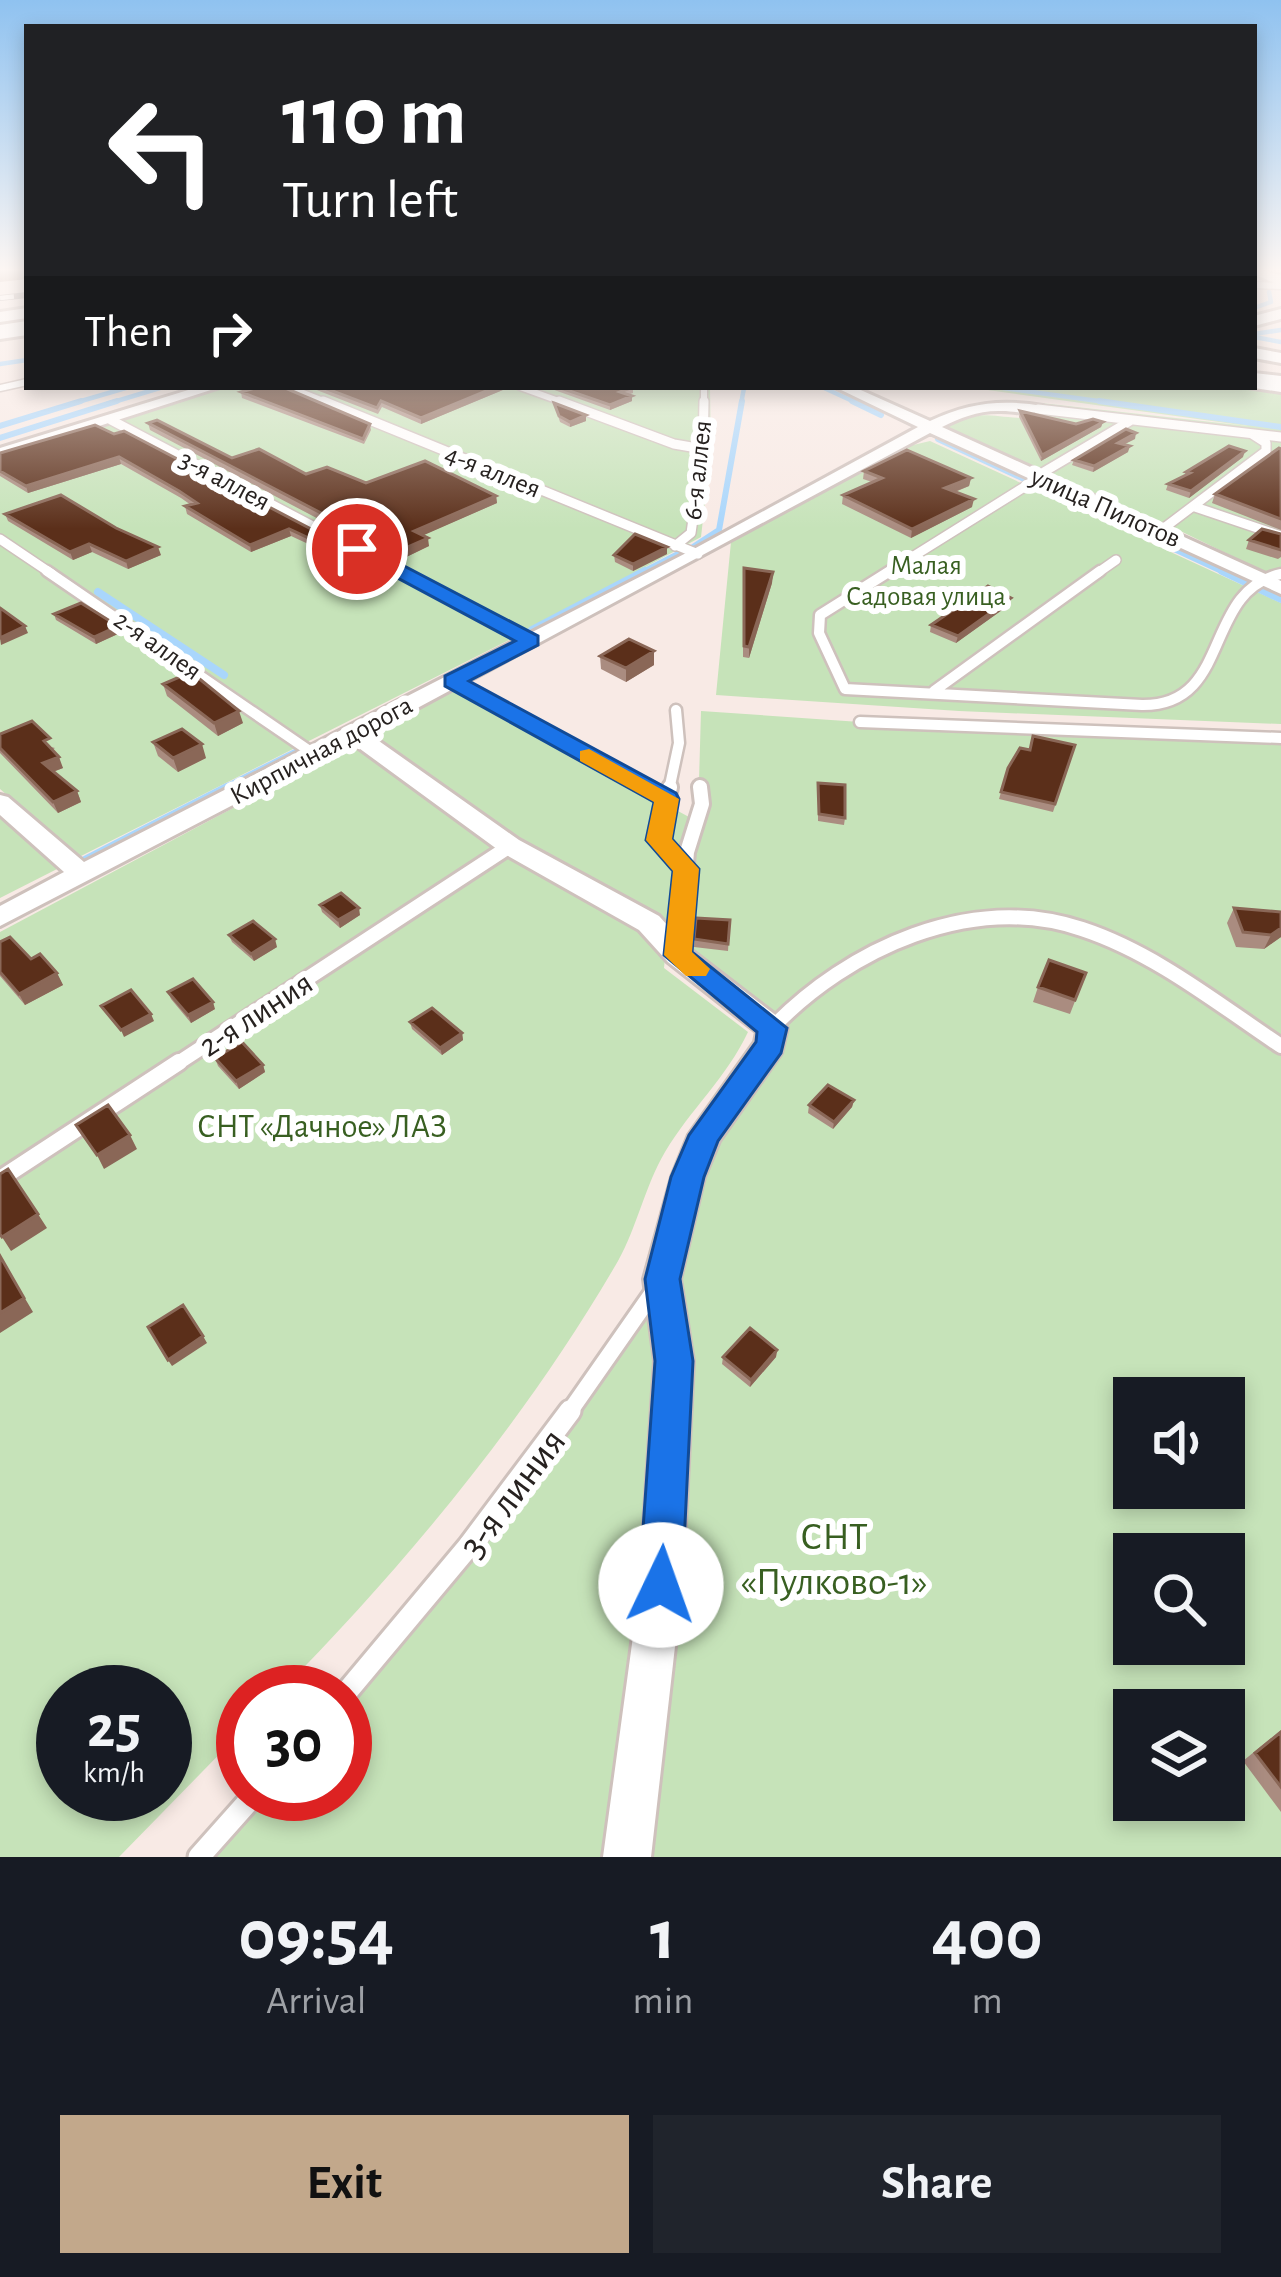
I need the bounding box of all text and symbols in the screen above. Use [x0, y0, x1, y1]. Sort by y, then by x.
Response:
icon: left [84, 72, 240, 228]
text: 110 m [282, 76, 467, 160]
text: Turn left [282, 174, 458, 228]
icon: right [197, 300, 263, 366]
text: Then [84, 310, 173, 355]
street label: 6-я аллея [679, 419, 716, 521]
street label: 4-я аллея [441, 440, 544, 503]
street label: 3-я аллея [175, 445, 275, 515]
street label: улица Пилотов [1026, 462, 1185, 553]
pin [306, 498, 408, 600]
icon: arrive [324, 516, 390, 582]
park label: Малая Садовая улица [846, 552, 1006, 611]
street label: 2-я аллея [109, 606, 206, 685]
street label: Кирпичная дорога [226, 691, 417, 810]
street label: 2-я линия [194, 966, 319, 1064]
park label: СНТ «Дачное» ЛАЗ [197, 1111, 447, 1144]
map controls [1113, 1377, 1245, 1821]
button: sound [1113, 1377, 1245, 1509]
street label: 3-я линия [452, 1422, 573, 1565]
park label: СНТ «Пулково-1» [740, 1518, 928, 1602]
position arrow [598, 1522, 724, 1648]
button: search [1113, 1533, 1245, 1665]
speed limit sign: 30 [216, 1665, 372, 1821]
button: layers [1113, 1689, 1245, 1821]
text: 25 [87, 1698, 141, 1758]
text: km/h [83, 1758, 145, 1788]
text: 09:54 [238, 1900, 394, 1972]
text: 1 [650, 1900, 676, 1972]
text: 400 [932, 1900, 1043, 1972]
text: Arrival [266, 1982, 366, 2021]
text: min [633, 1982, 693, 2021]
text: m [972, 1982, 1003, 2021]
button: Exit [60, 2115, 629, 2253]
button: Share [653, 2115, 1221, 2253]

